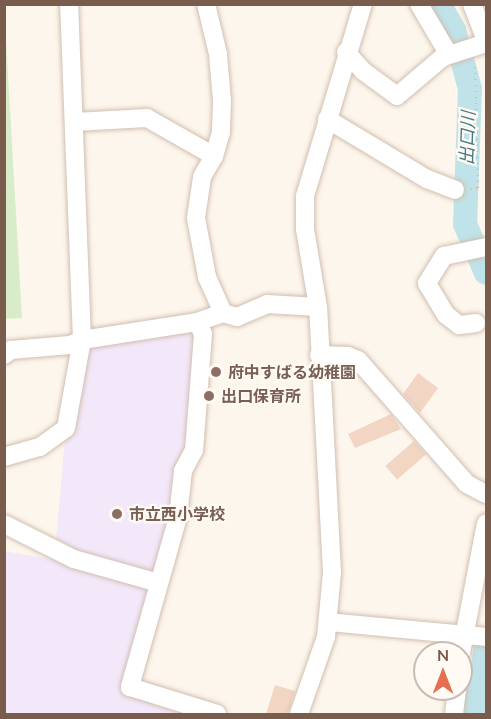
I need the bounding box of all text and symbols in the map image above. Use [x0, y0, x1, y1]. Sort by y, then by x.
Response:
water label: 出口川 [456, 111, 480, 165]
place label: 府中すばる幼稚園 [228, 362, 356, 382]
marker: 府中すばる幼稚園 [209, 365, 223, 379]
place label: 出口保育所 [221, 386, 301, 406]
marker: 出口保育所 [202, 389, 216, 403]
place label: 市立西小学校 [129, 504, 225, 524]
marker: 市立西小学校 [110, 507, 124, 521]
north arrow [413, 641, 473, 701]
text: N [437, 645, 449, 665]

